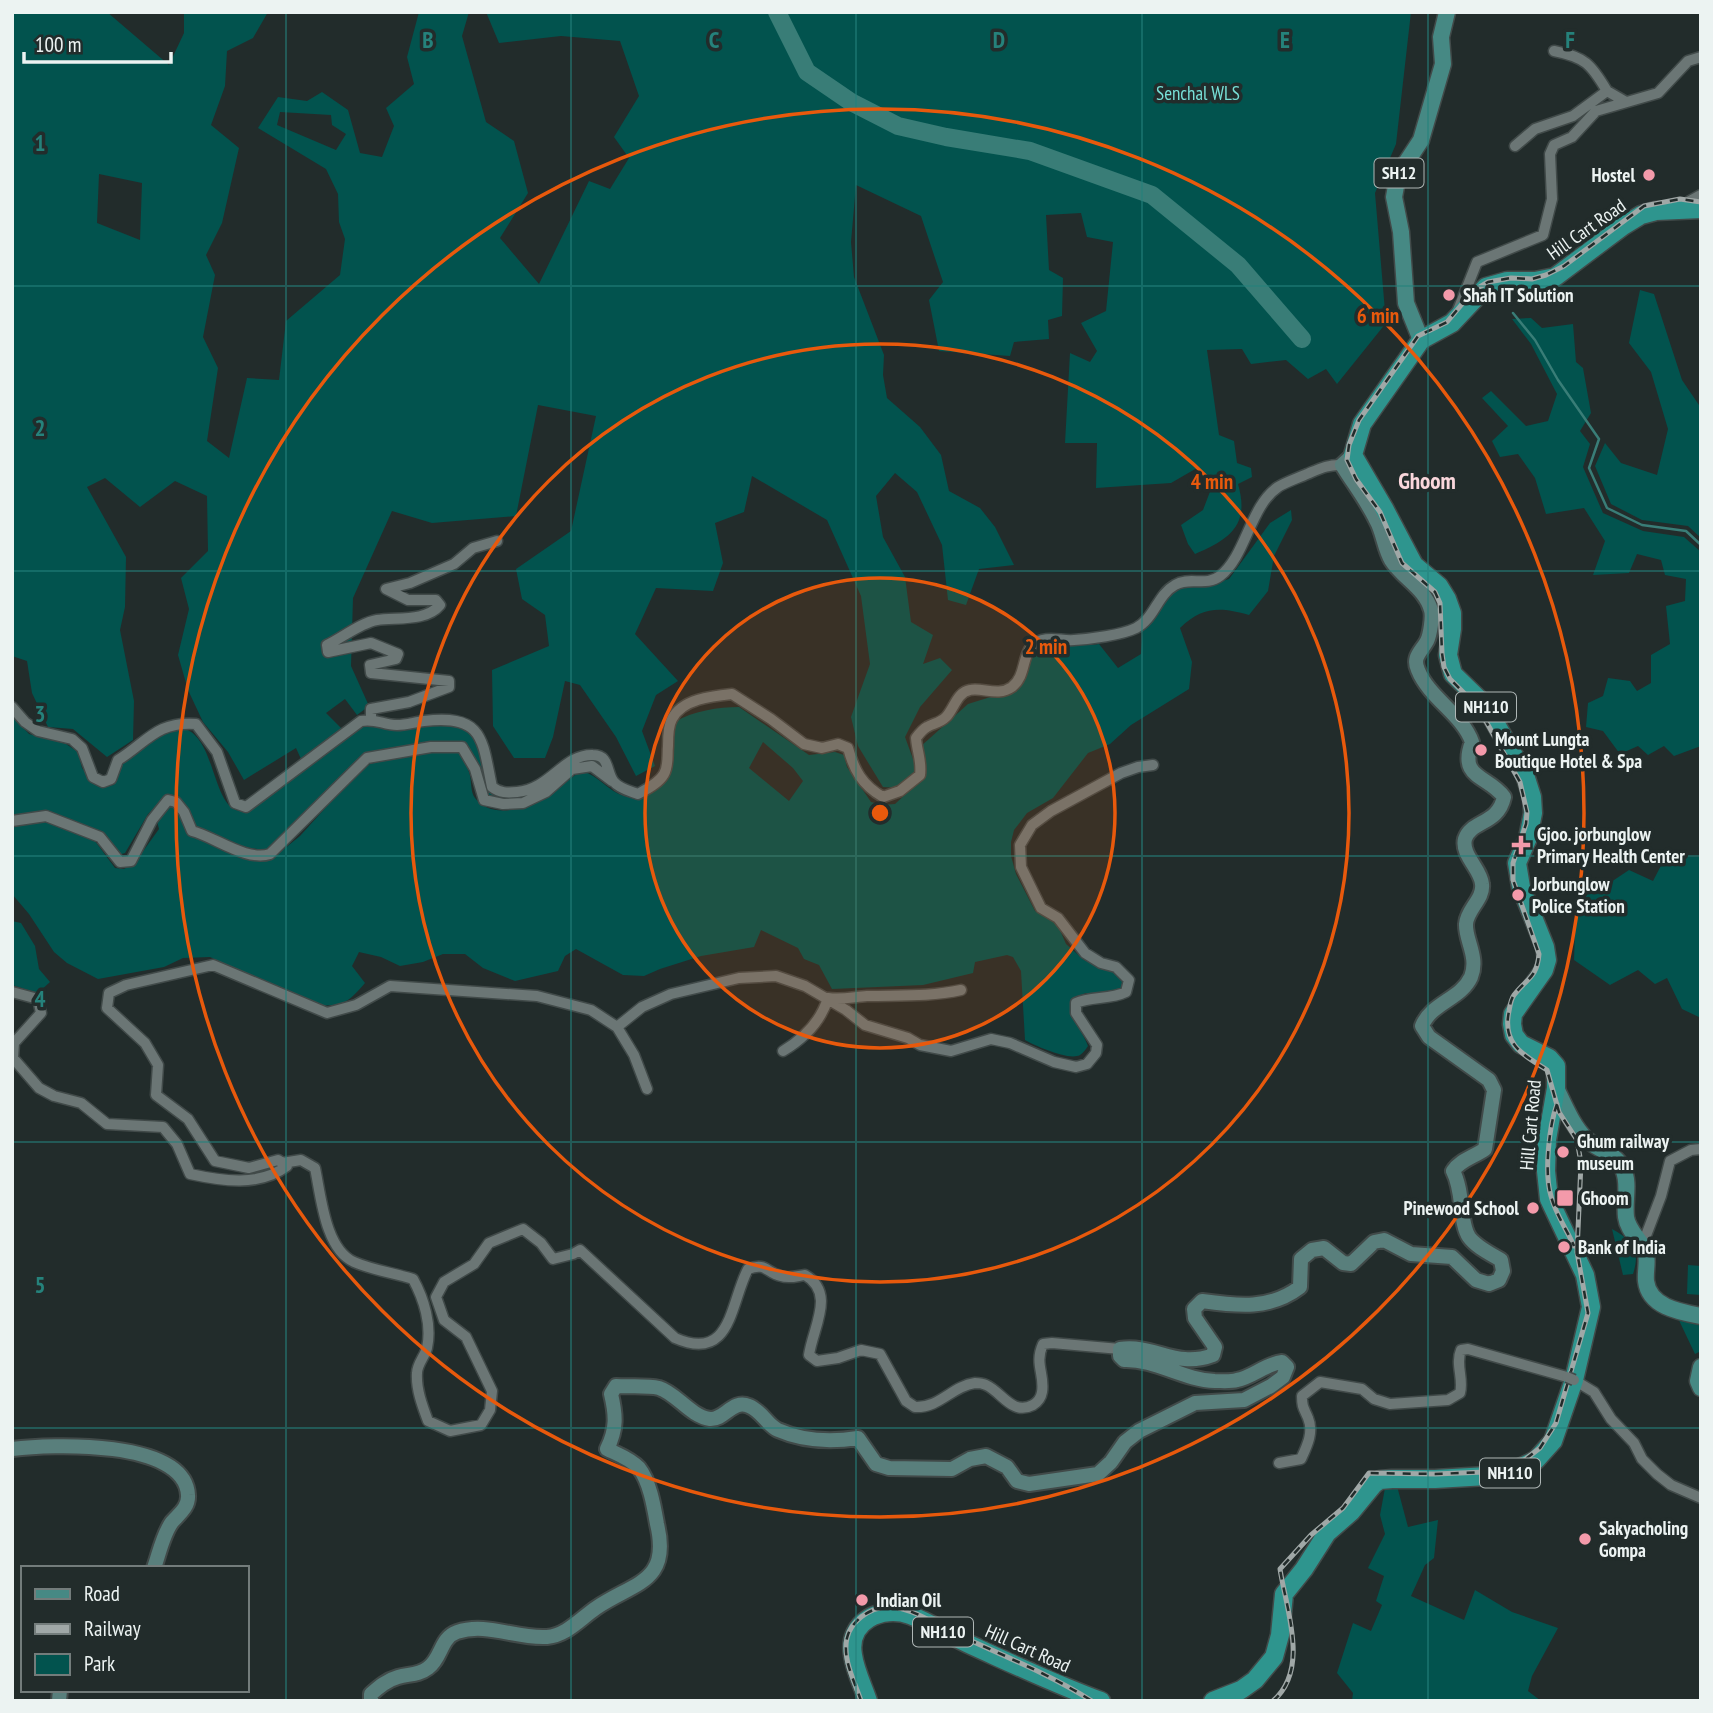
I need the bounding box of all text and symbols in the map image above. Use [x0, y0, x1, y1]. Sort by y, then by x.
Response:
scale bar [24, 21, 172, 65]
text: B [422, 25, 434, 54]
text: C [709, 25, 720, 54]
text: D [993, 25, 1005, 54]
text: E [1280, 25, 1290, 54]
text: F [1565, 25, 1575, 54]
text: 100 m [35, 31, 81, 58]
park label: Senchal WLS [1156, 81, 1240, 105]
text: 1 [35, 128, 46, 157]
road number: SH12 [1374, 158, 1424, 188]
place label: Hostel [1591, 163, 1635, 187]
marker: Hostel [1641, 167, 1657, 183]
street label: Hill Cart Road [1542, 193, 1630, 265]
place label: Shah IT Solution [1463, 283, 1574, 307]
marker: Shah IT Solution [1441, 287, 1457, 303]
text: 6 min [1357, 302, 1399, 329]
text: 2 [35, 413, 46, 442]
district label: Ghoom [1398, 466, 1456, 495]
text: 4 min [1191, 468, 1233, 495]
text: 2 min [1025, 633, 1067, 660]
road number: NH110 [1456, 692, 1516, 722]
text: 3 [35, 699, 46, 728]
place label: Mount Lungta Boutique Hotel & Spa [1495, 727, 1642, 773]
marker: Mount Lungta Boutique Hotel & Spa [1473, 742, 1489, 758]
centre of rings [868, 801, 892, 825]
place label: Gjoo. jorbunglow Primary Health Center [1537, 822, 1685, 868]
marker: Gjoo. jorbunglow Primary Health Center [1511, 835, 1531, 855]
place label: Jorbunglow Police Station [1531, 872, 1625, 918]
marker: Jorbunglow Police Station [1510, 887, 1526, 903]
text: 4 [35, 984, 46, 1013]
street label: Hill Cart Road [1514, 1079, 1546, 1171]
place label: Ghum railway museum [1577, 1129, 1670, 1175]
marker: Ghum railway museum [1555, 1144, 1571, 1160]
place label: Ghoom [1581, 1186, 1629, 1210]
marker: Ghoom [1555, 1188, 1575, 1208]
place label: Pinewood School [1403, 1196, 1519, 1220]
marker: Pinewood School [1525, 1200, 1541, 1216]
place label: Bank of India [1578, 1235, 1666, 1259]
marker: Bank of India [1556, 1239, 1572, 1255]
text: 5 [35, 1270, 46, 1299]
road number: NH110 [1480, 1458, 1540, 1488]
place label: Sakyacholing Gompa [1599, 1516, 1688, 1562]
marker: Sakyacholing Gompa [1577, 1531, 1593, 1547]
legend [21, 1566, 248, 1692]
text: Road [84, 1580, 120, 1607]
place label: Indian Oil [876, 1588, 942, 1612]
marker: Indian Oil [854, 1592, 870, 1608]
text: Railway [84, 1615, 141, 1642]
road number: NH110 [913, 1618, 973, 1646]
street label: Hill Cart Road [982, 1619, 1074, 1677]
text: Park [84, 1650, 115, 1677]

